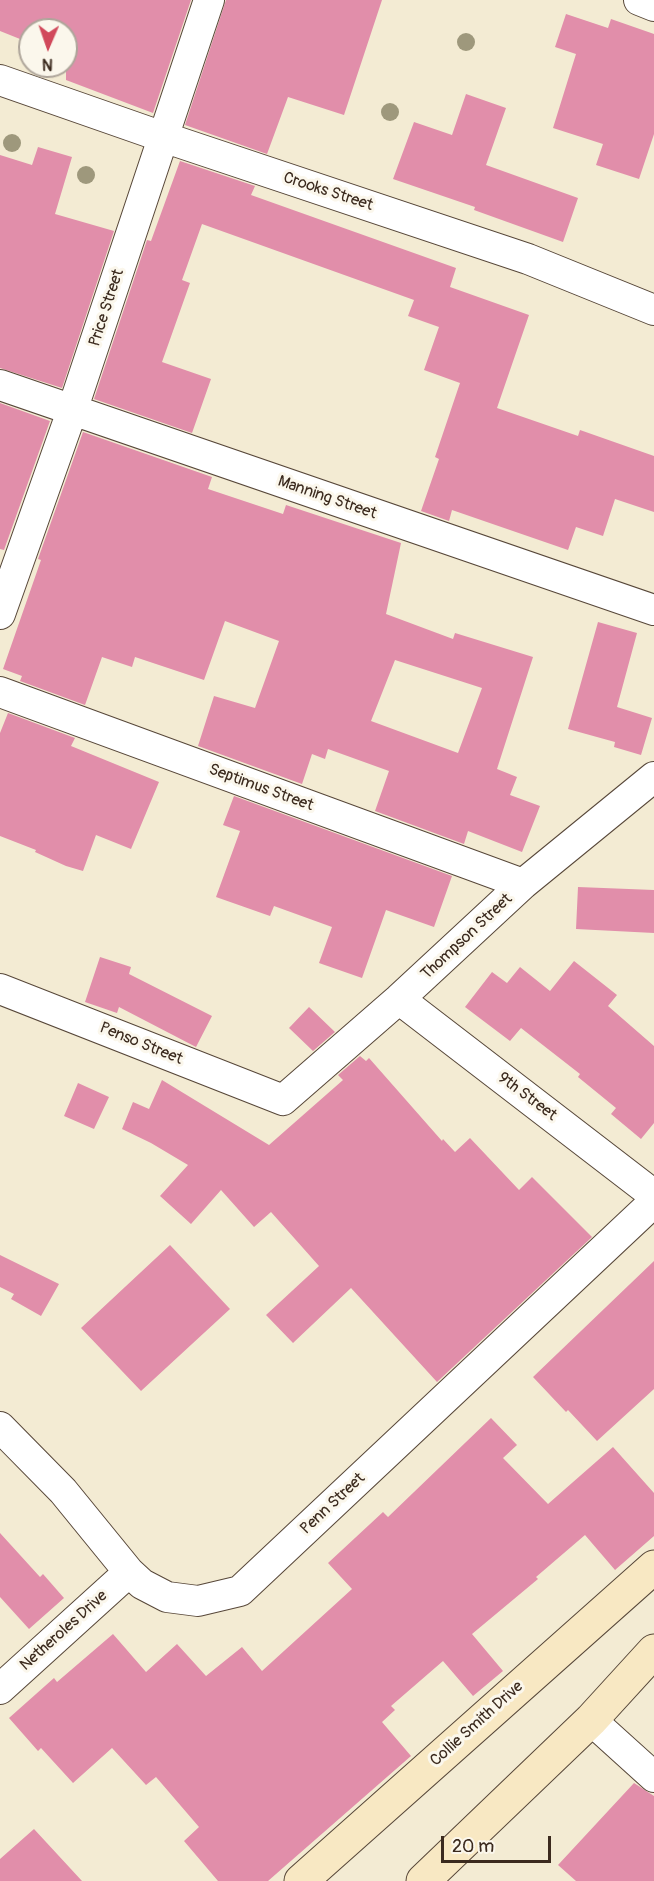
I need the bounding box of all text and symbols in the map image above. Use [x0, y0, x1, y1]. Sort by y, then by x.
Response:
north arrow [18, 18, 78, 78]
text: N [42, 54, 53, 74]
street label: Crooks Street [281, 168, 375, 216]
street label: Price Street [86, 267, 128, 349]
street label: Manning Street [275, 472, 379, 524]
street label: Septimus Street [206, 760, 316, 816]
street label: Thompson Street [417, 890, 517, 984]
street label: Penso Street [97, 1019, 185, 1069]
street label: 9th Street [494, 1069, 560, 1125]
street label: Penn Street [297, 1469, 369, 1539]
street label: Netheroles Drive [16, 1587, 112, 1675]
street label: Collie Smith Drive [427, 1677, 527, 1771]
scale bar [444, 1824, 554, 1862]
text: 20 m [452, 1835, 494, 1858]

